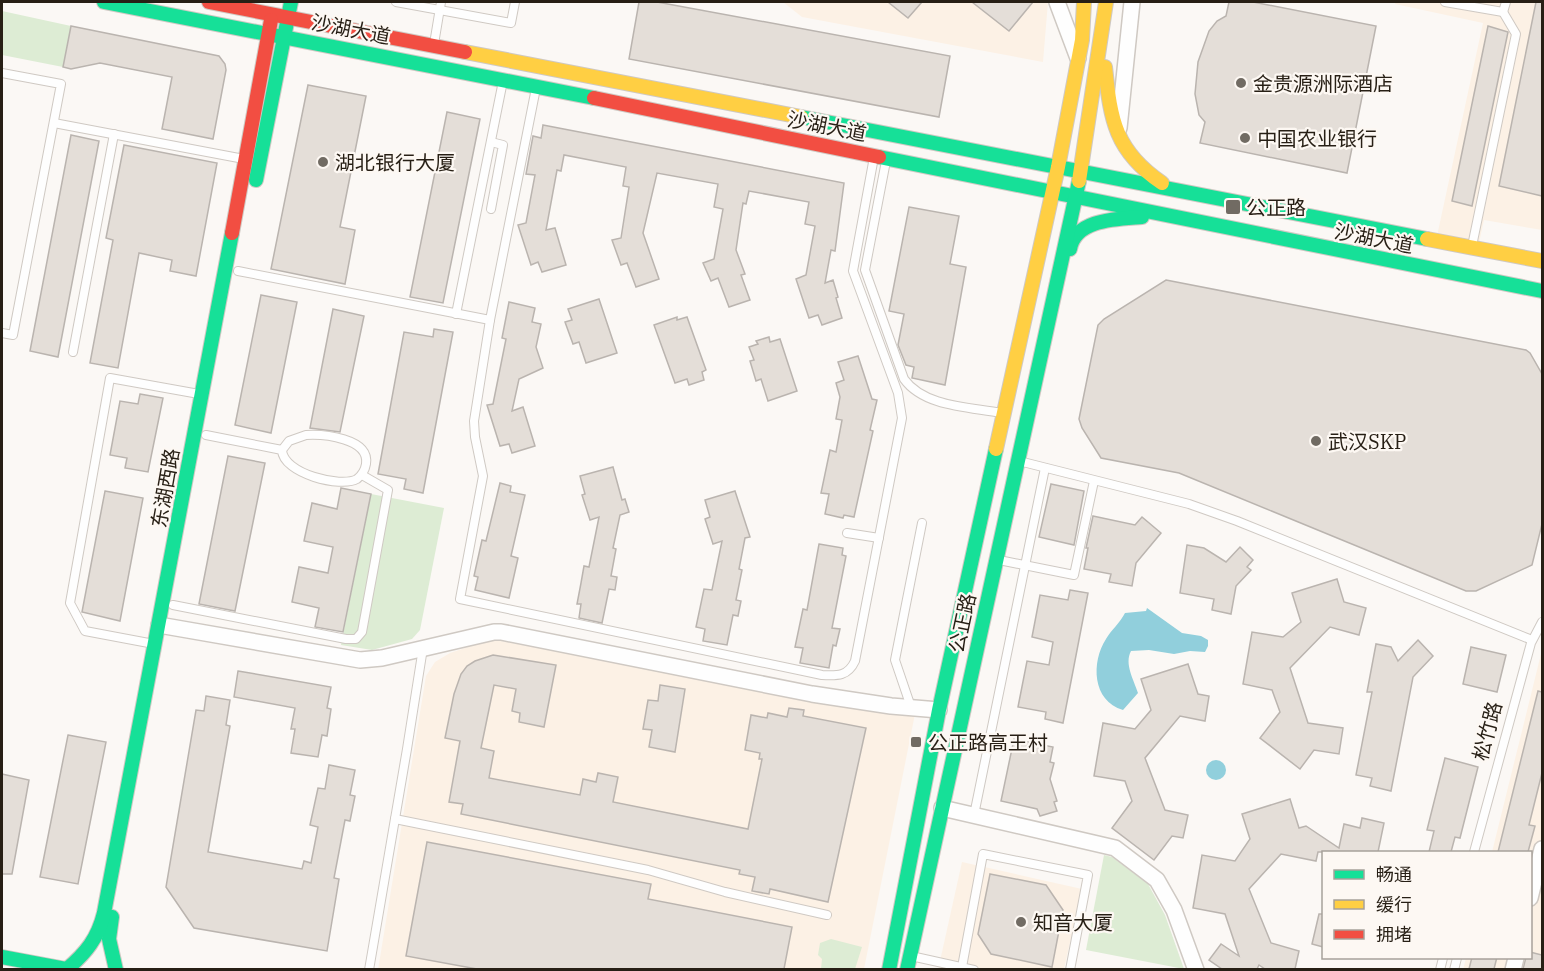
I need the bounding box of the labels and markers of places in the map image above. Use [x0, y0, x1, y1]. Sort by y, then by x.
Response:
place label: 金贵源洲际酒店 [1253, 70, 1393, 97]
marker: 金贵源洲际酒店 [1234, 76, 1248, 90]
place label: 中国农业银行 [1257, 125, 1377, 152]
marker: 中国农业银行 [1238, 131, 1252, 145]
place label: 湖北银行大厦 [335, 149, 455, 176]
marker: 湖北银行大厦 [316, 155, 330, 169]
place label: 公正路 [1246, 194, 1306, 221]
marker: 公正路 [1224, 198, 1242, 216]
place label: 武汉SKP [1328, 428, 1406, 455]
marker: 武汉SKP [1309, 434, 1323, 448]
place label: 公正路高王村 [928, 729, 1048, 756]
marker: 公正路高王村 [909, 735, 923, 749]
place label: 知音大厦 [1033, 909, 1113, 936]
marker: 知音大厦 [1014, 915, 1028, 929]

